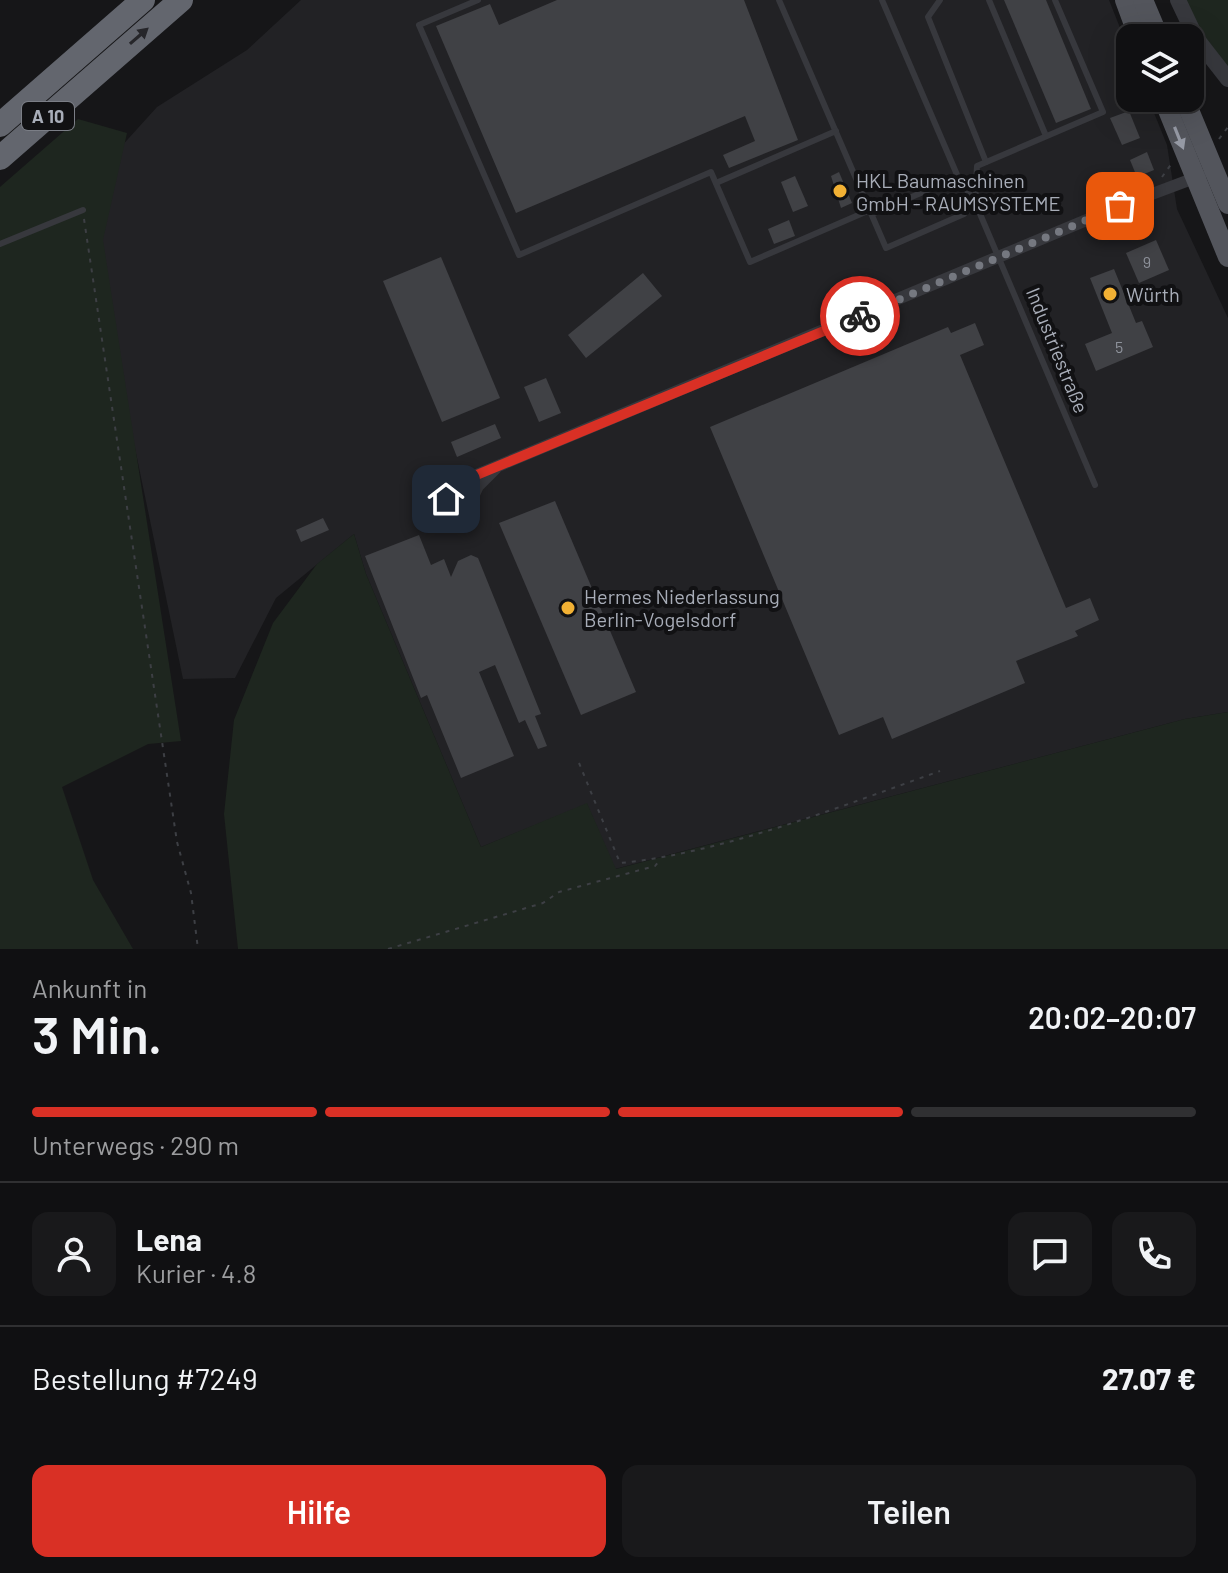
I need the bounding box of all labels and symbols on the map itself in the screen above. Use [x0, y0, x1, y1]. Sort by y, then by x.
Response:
one-way arrow [129, 28, 148, 46]
road number: A 10 [22, 102, 74, 130]
one-way arrow [1173, 126, 1186, 150]
place label: HKL Baumaschinen GmbH - RAUMSYSTEME [856, 168, 1061, 215]
pin [1086, 172, 1154, 240]
marker: HKL Baumaschinen GmbH - RAUMSYSTEME [831, 182, 849, 200]
house number: 9 [1143, 252, 1151, 271]
courier [820, 276, 900, 356]
place label: Würth [1126, 282, 1180, 306]
street label: Industriestraße [1022, 284, 1094, 416]
marker: Würth [1101, 285, 1119, 303]
house number: 5 [1115, 337, 1123, 356]
pin [412, 465, 480, 533]
place label: Hermes Niederlassung Berlin-Vogelsdorf [584, 584, 780, 631]
marker: Hermes Niederlassung Berlin-Vogelsdorf [559, 599, 577, 617]

